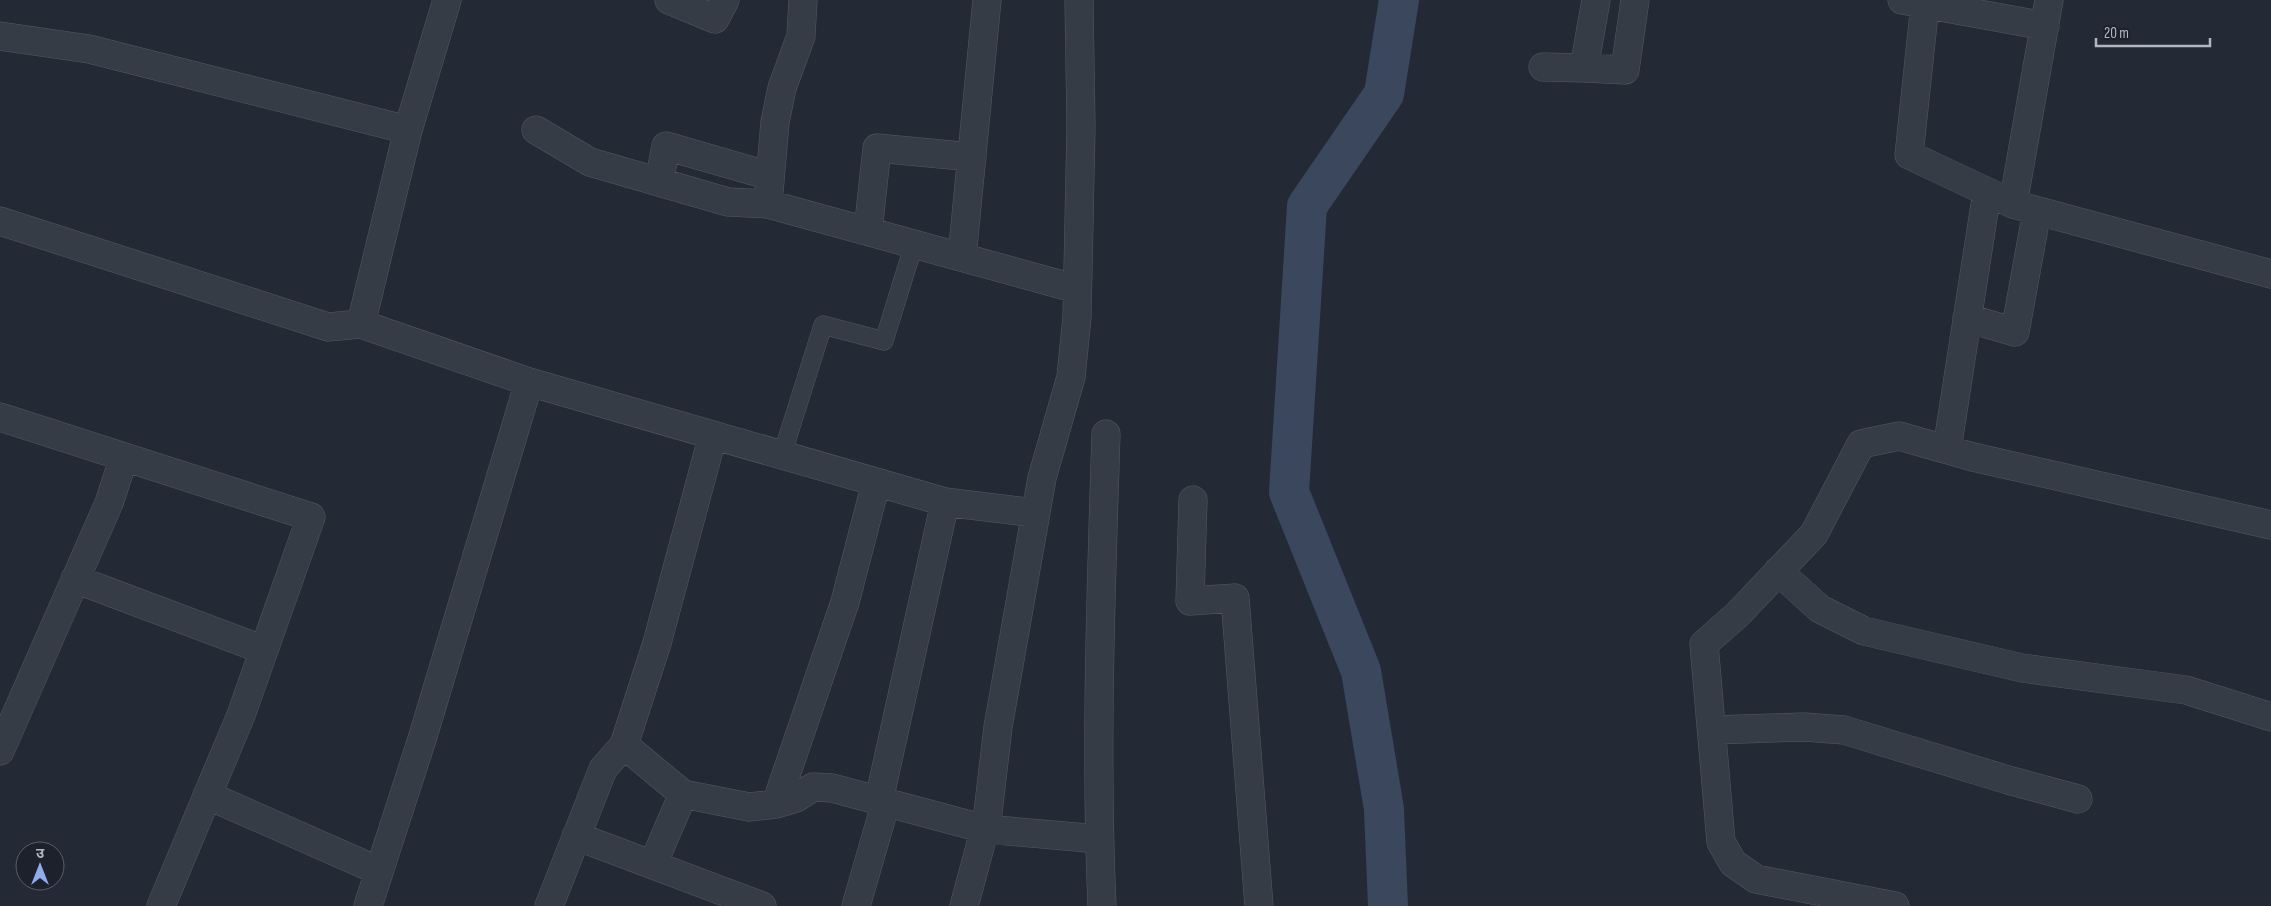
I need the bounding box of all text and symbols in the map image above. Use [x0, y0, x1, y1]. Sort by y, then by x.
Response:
scale bar [2096, 15, 2210, 47]
text: 20 m [2104, 24, 2129, 43]
north arrow [15, 841, 65, 891]
text: उ [36, 845, 45, 862]

